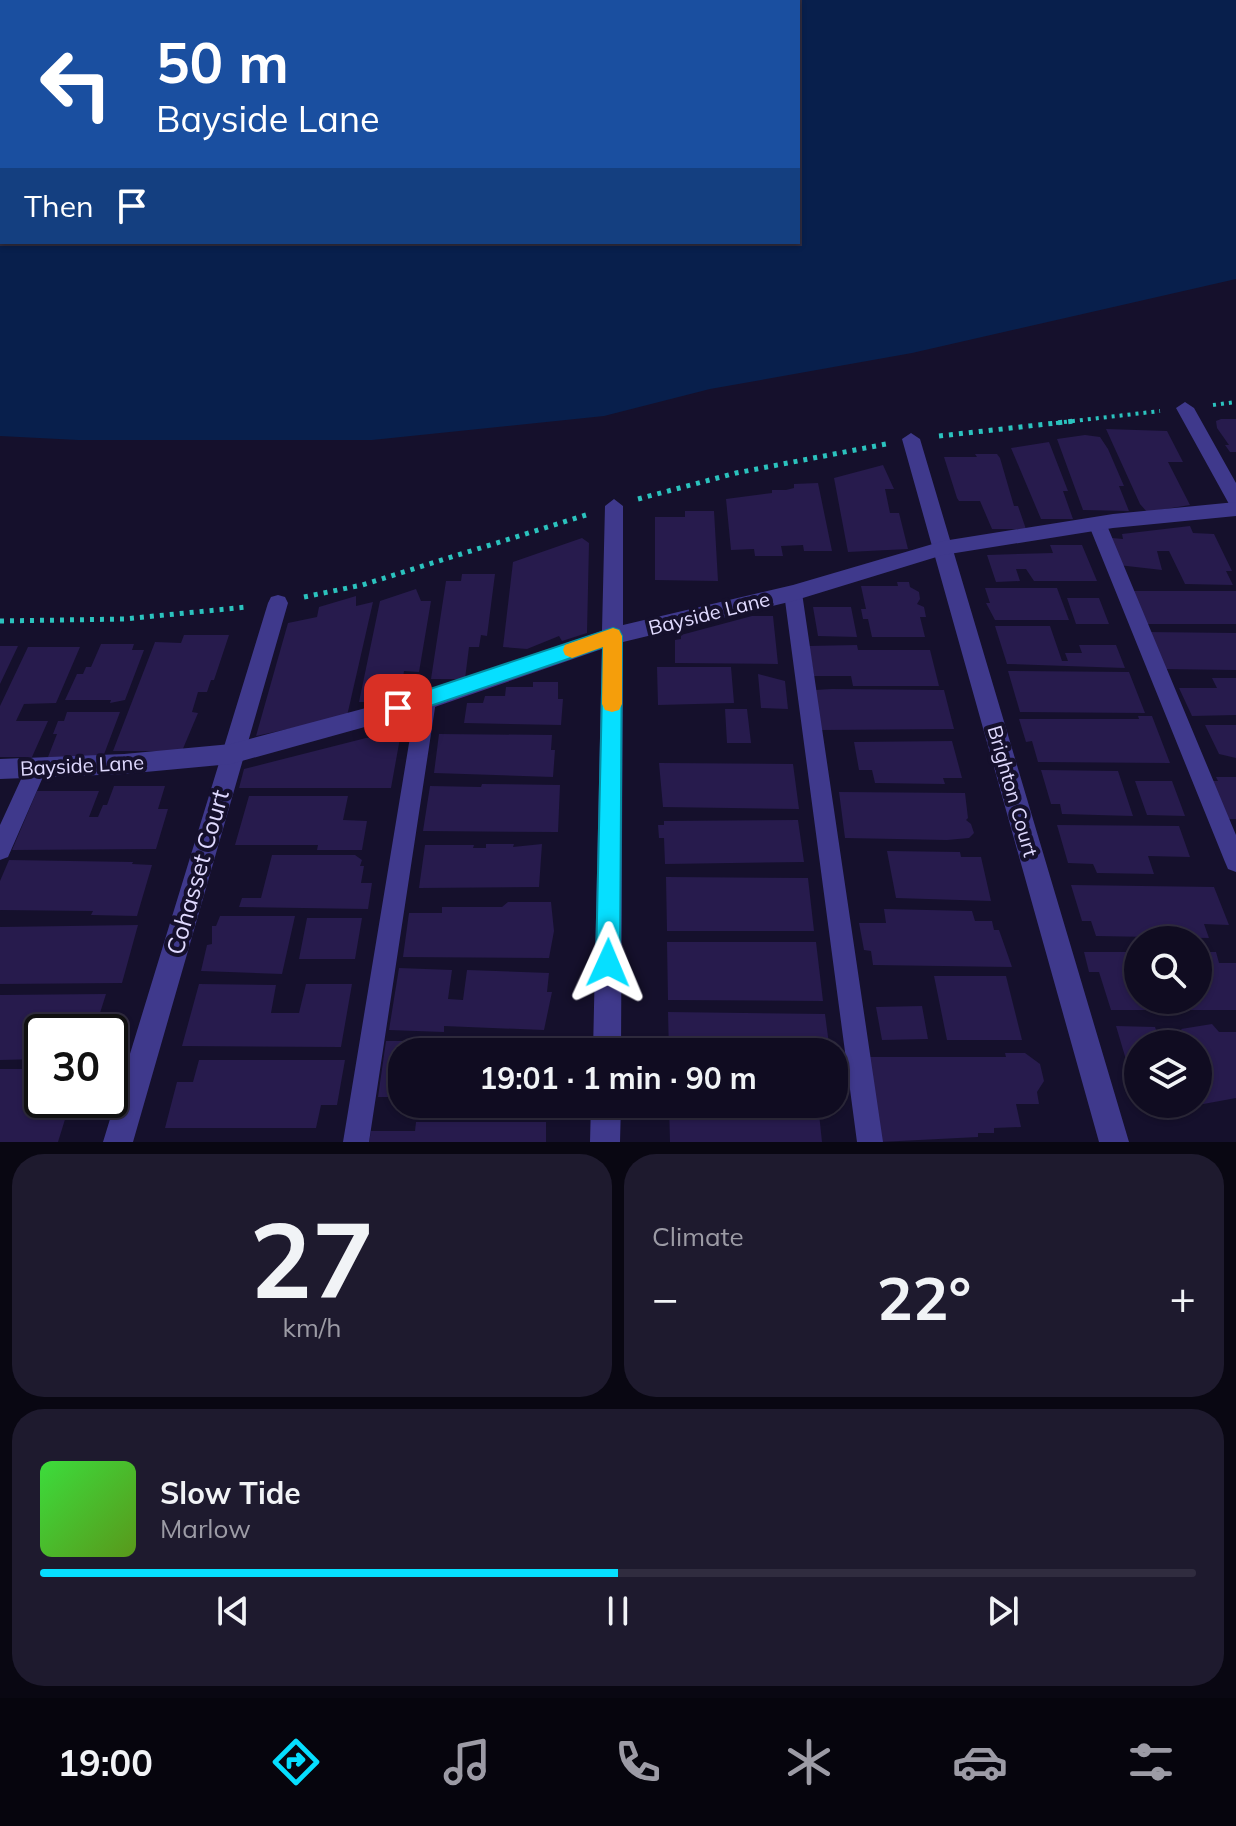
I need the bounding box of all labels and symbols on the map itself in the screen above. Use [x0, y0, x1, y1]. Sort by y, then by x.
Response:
street label: Bayside Lane [646, 586, 772, 640]
pin [364, 674, 432, 742]
street label: Brighton Court [982, 722, 1044, 860]
street label: Bayside Lane [19, 749, 145, 781]
street label: Cohasset Court [159, 786, 235, 958]
position arrow [566, 921, 650, 1005]
speed limit sign: 30 [24, 1014, 128, 1118]

